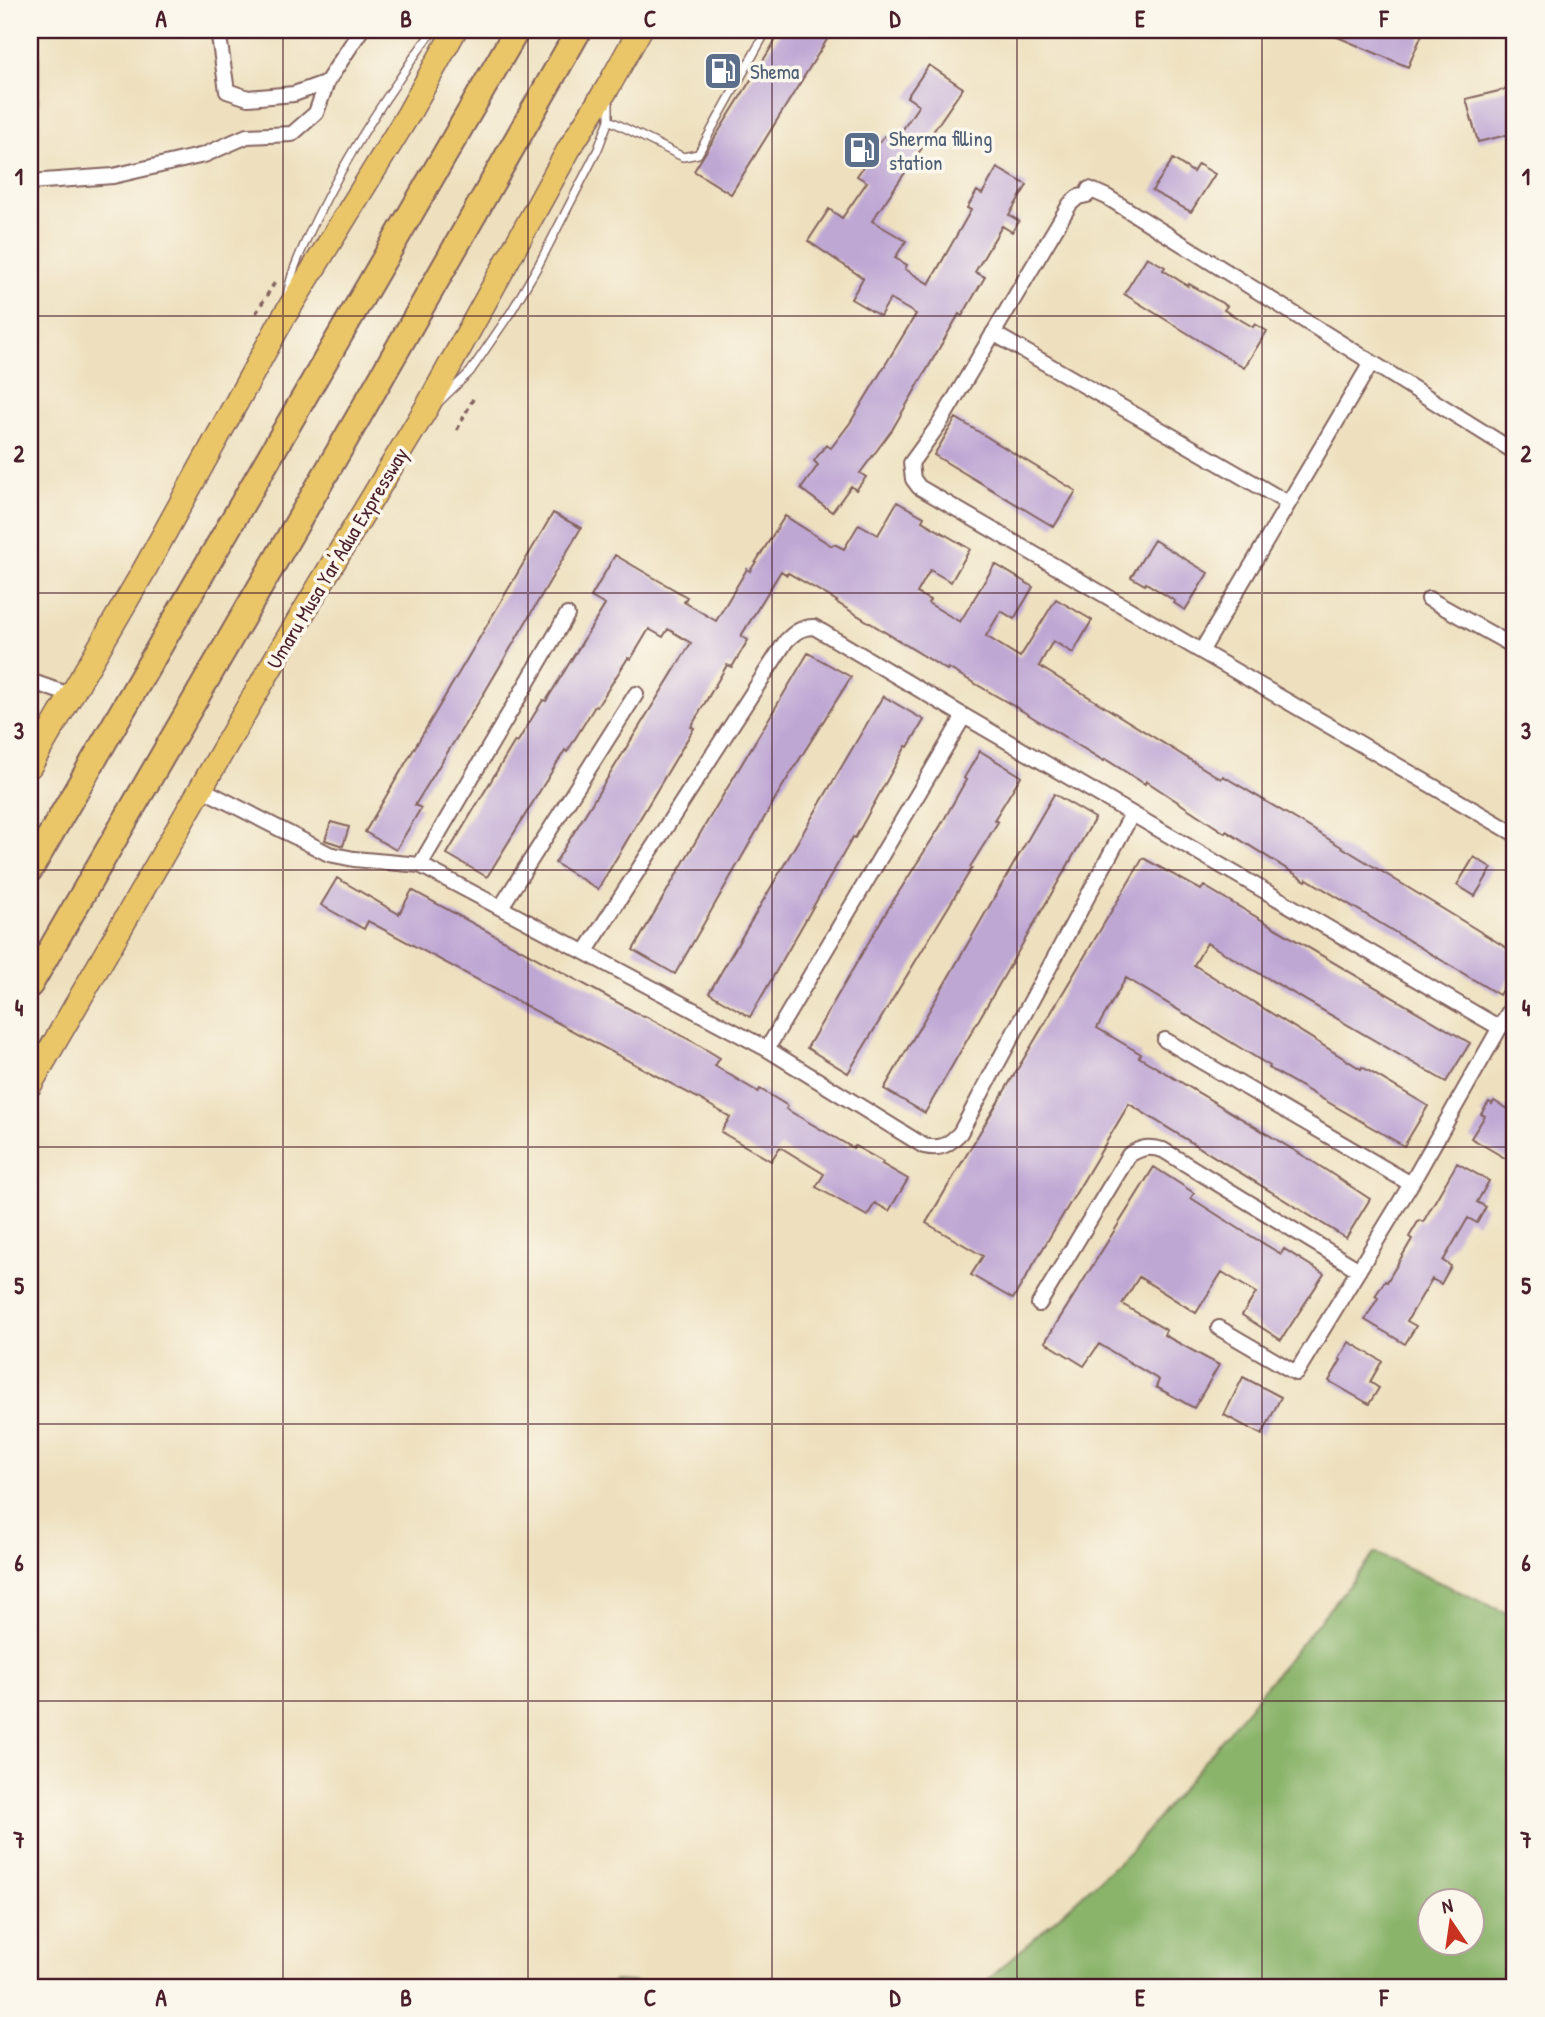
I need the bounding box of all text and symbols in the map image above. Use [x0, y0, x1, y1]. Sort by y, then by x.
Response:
text: A [155, 3, 167, 34]
text: B [400, 3, 412, 34]
text: C [644, 3, 656, 34]
text: D [890, 3, 902, 34]
text: E [1135, 3, 1146, 34]
text: F [1379, 3, 1390, 34]
fuel station icon: Shema [702, 50, 744, 92]
place label: Shema [750, 57, 799, 86]
place label: Sherma filling station [889, 124, 992, 177]
fuel station icon: Sherma filling station [841, 129, 883, 171]
text: 1 [15, 161, 23, 192]
text: 1 [1522, 161, 1530, 192]
text: 2 [14, 438, 25, 469]
text: 2 [1521, 438, 1532, 469]
street label: Umaru Musa Yar'Adua Expressway [259, 442, 415, 674]
text: 3 [14, 715, 24, 746]
text: 3 [1521, 715, 1531, 746]
text: 4 [15, 992, 24, 1023]
text: 4 [1522, 992, 1531, 1023]
text: 5 [14, 1270, 24, 1301]
text: 5 [1521, 1270, 1531, 1301]
text: 6 [14, 1547, 24, 1578]
text: 6 [1521, 1547, 1531, 1578]
text: 7 [12, 1824, 25, 1855]
text: 7 [1519, 1824, 1532, 1855]
north arrow [1416, 1888, 1486, 1958]
text: N [1439, 1892, 1455, 1919]
text: A [155, 1982, 167, 2013]
text: B [400, 1982, 412, 2013]
text: C [644, 1982, 656, 2013]
text: D [890, 1982, 902, 2013]
text: E [1135, 1982, 1146, 2013]
text: F [1379, 1982, 1390, 2013]

